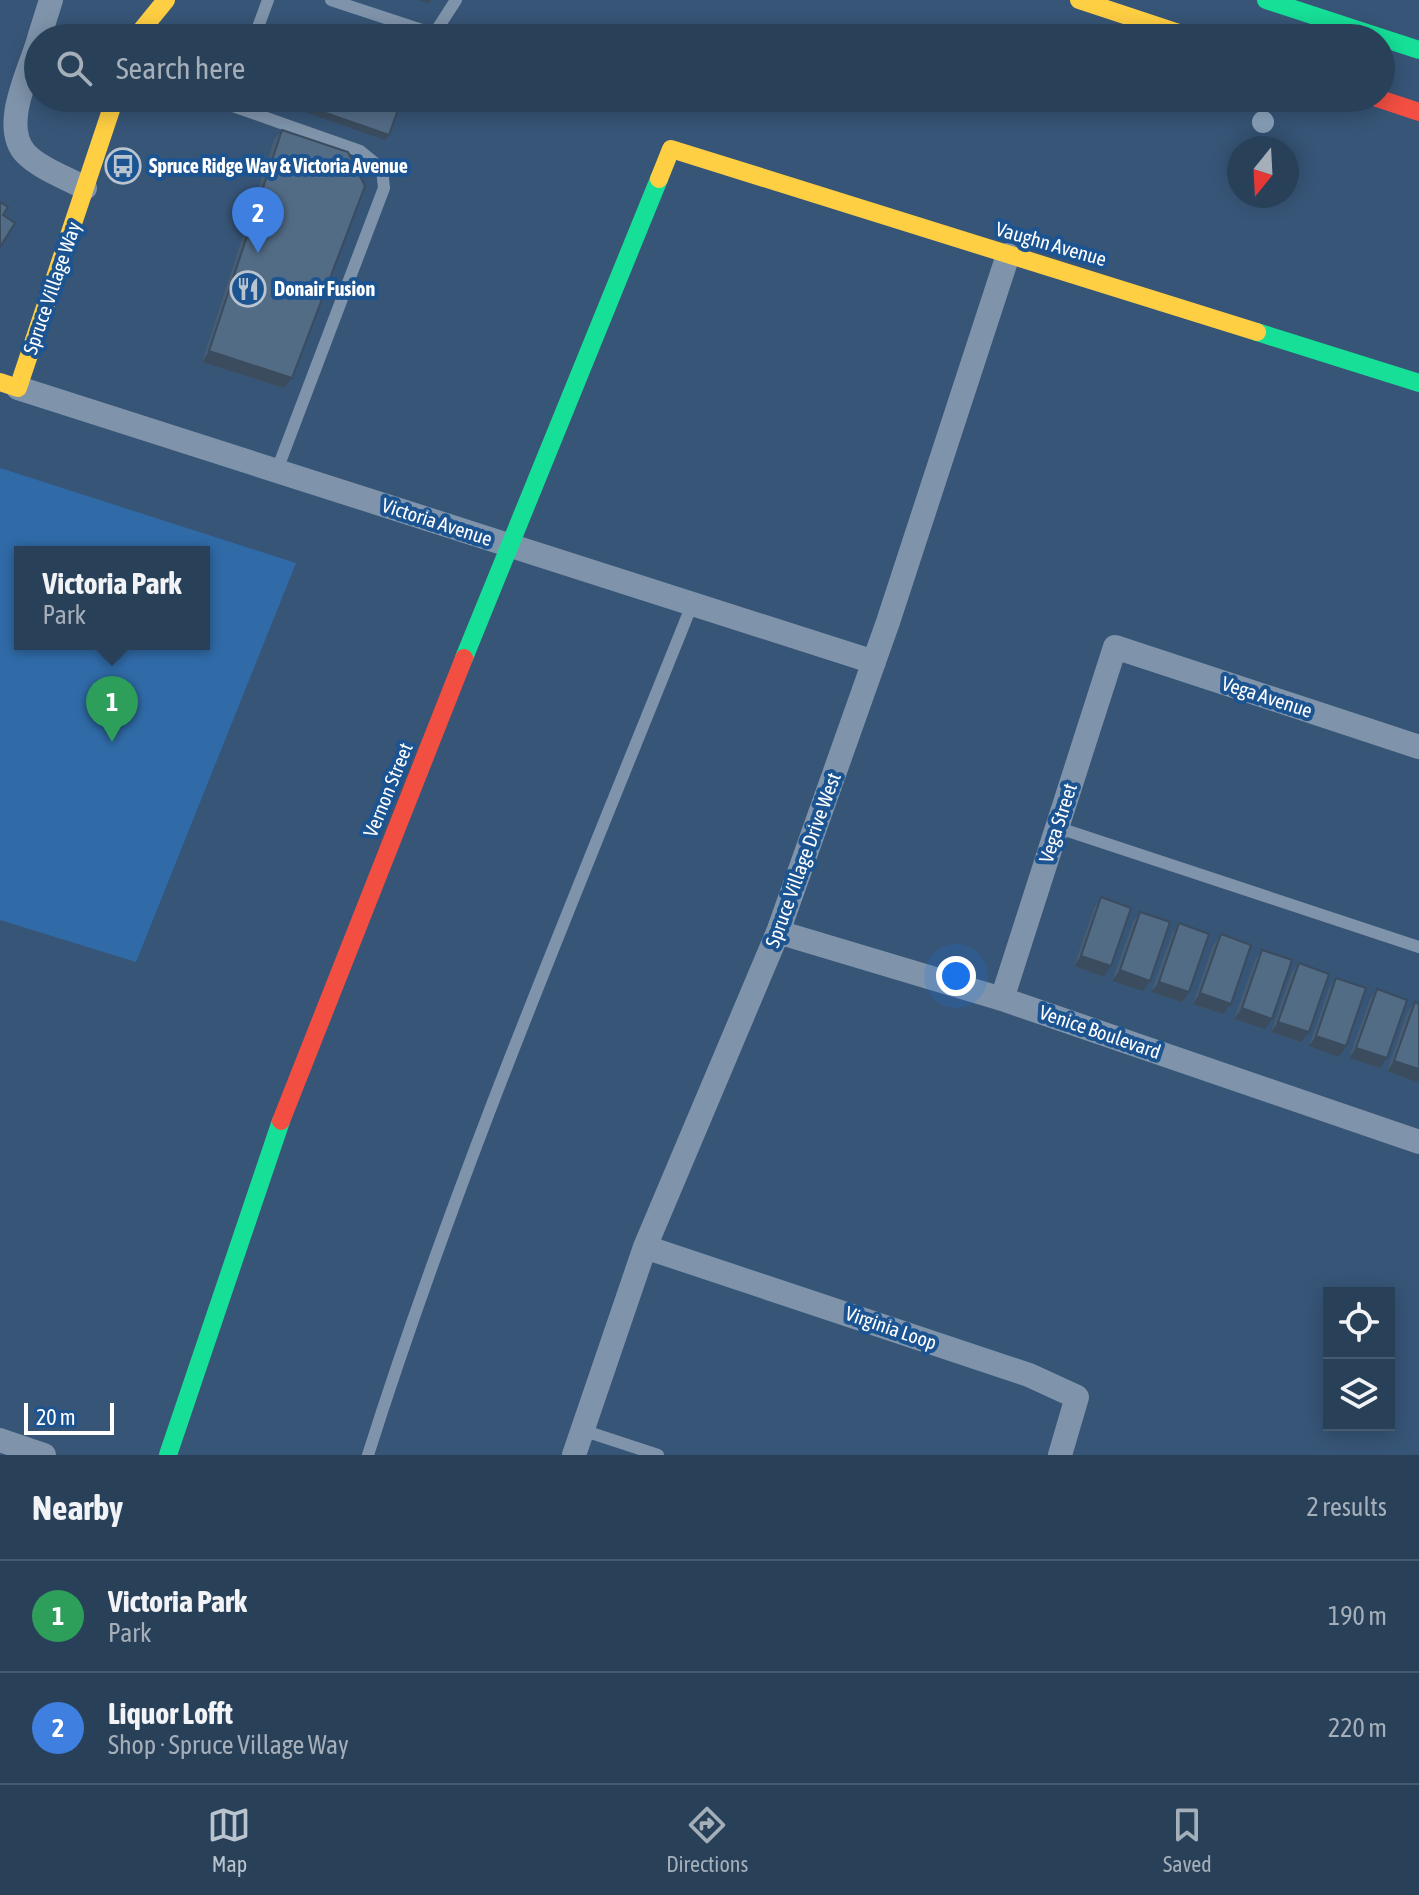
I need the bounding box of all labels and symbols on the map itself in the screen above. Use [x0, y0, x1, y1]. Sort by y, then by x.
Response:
north arrow [1227, 136, 1299, 208]
bus stop icon: Spruce Ridge Way & Victoria Avenue [104, 147, 142, 185]
place label: Spruce Ridge Way & Victoria Avenue [149, 154, 408, 177]
pin: 2 [232, 187, 284, 253]
street label: Vaughn Avenue [993, 217, 1109, 270]
street label: Spruce Village Way [18, 219, 85, 357]
restaurant icon: Donair Fusion [229, 270, 267, 308]
place label: Donair Fusion [274, 277, 375, 300]
street label: Victoria Avenue [379, 493, 495, 550]
street label: Vega Avenue [1219, 671, 1315, 722]
pin: 1 [86, 676, 138, 742]
street label: Vernon Street [358, 739, 417, 840]
street label: Spruce Village Drive West [760, 769, 845, 950]
street label: Vega Street [1034, 780, 1081, 866]
your location [936, 956, 976, 996]
street label: Venice Boulevard [1036, 1000, 1164, 1063]
street label: Virginia Loop [842, 1301, 940, 1354]
scale bar [24, 1399, 114, 1435]

